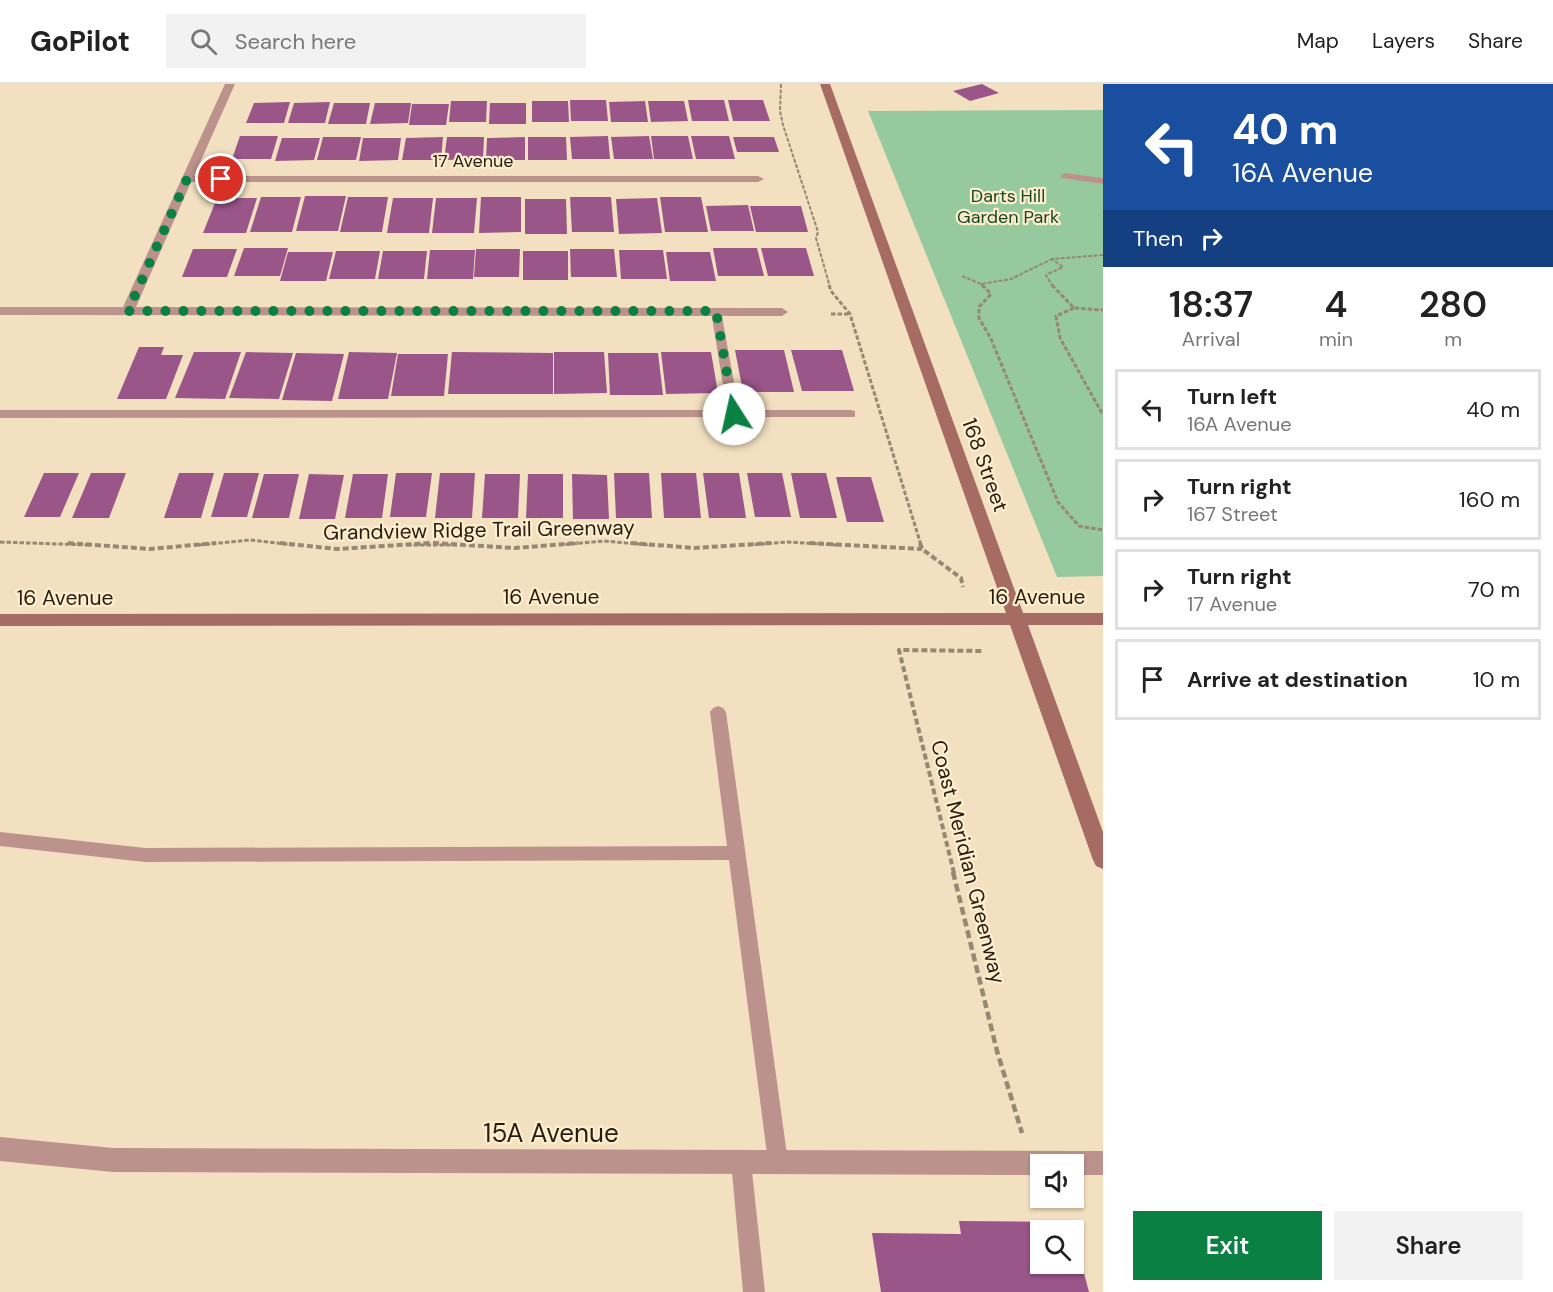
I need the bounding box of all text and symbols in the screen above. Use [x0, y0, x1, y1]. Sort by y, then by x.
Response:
search box [166, 14, 586, 68]
text: GoPilot [30, 23, 130, 60]
icon: search [187, 25, 220, 58]
text: Search here [235, 27, 356, 56]
text: Map [1297, 27, 1339, 55]
text: Layers [1372, 27, 1435, 55]
text: Share [1468, 27, 1523, 55]
text: 40 m [1232, 102, 1338, 157]
icon: left [1133, 108, 1211, 186]
street label: 17 Avenue [432, 149, 514, 173]
pin [195, 153, 246, 204]
text: 16A Avenue [1232, 155, 1373, 190]
icon: arrive [204, 162, 237, 195]
park label: Darts Hill Garden Park [957, 184, 1059, 229]
icon: right [1195, 222, 1228, 255]
text: Then [1133, 224, 1183, 253]
text: 18:37 [1169, 281, 1253, 328]
text: 4 [1325, 281, 1348, 328]
text: 280 [1419, 281, 1487, 328]
text: Arrival [1182, 326, 1240, 352]
text: min [1319, 326, 1353, 352]
text: m [1444, 326, 1462, 352]
position arrow [702, 382, 766, 446]
text: Turn left [1187, 382, 1277, 411]
icon: left [1136, 393, 1169, 426]
text: 40 m [1466, 395, 1520, 424]
text: 16A Avenue [1187, 411, 1292, 437]
street label: 168 Street [955, 414, 1015, 516]
text: Turn right [1187, 472, 1292, 501]
icon: right [1136, 483, 1169, 516]
text: 160 m [1459, 485, 1520, 514]
text: 167 Street [1187, 501, 1278, 527]
street label: Grandview Ridge Trail Greenway [323, 513, 635, 547]
text: Turn right [1187, 562, 1292, 591]
icon: right [1136, 573, 1169, 606]
text: 70 m [1468, 575, 1520, 604]
street label: 16 Avenue [503, 583, 599, 611]
street label: 16 Avenue [989, 583, 1085, 611]
street label: 16 Avenue [17, 584, 113, 612]
text: 17 Avenue [1187, 591, 1277, 617]
icon: arrive [1136, 663, 1169, 696]
text: Arrive at destination [1187, 665, 1408, 694]
text: 10 m [1473, 665, 1520, 694]
street label: Coast Meridian Greenway [924, 737, 1012, 987]
street label: 15A Avenue [483, 1116, 619, 1150]
map controls [1030, 1154, 1084, 1274]
button: sound [1030, 1154, 1084, 1208]
button: Exit [1133, 1211, 1322, 1280]
button: Share [1334, 1211, 1523, 1280]
button: search [1030, 1220, 1084, 1274]

